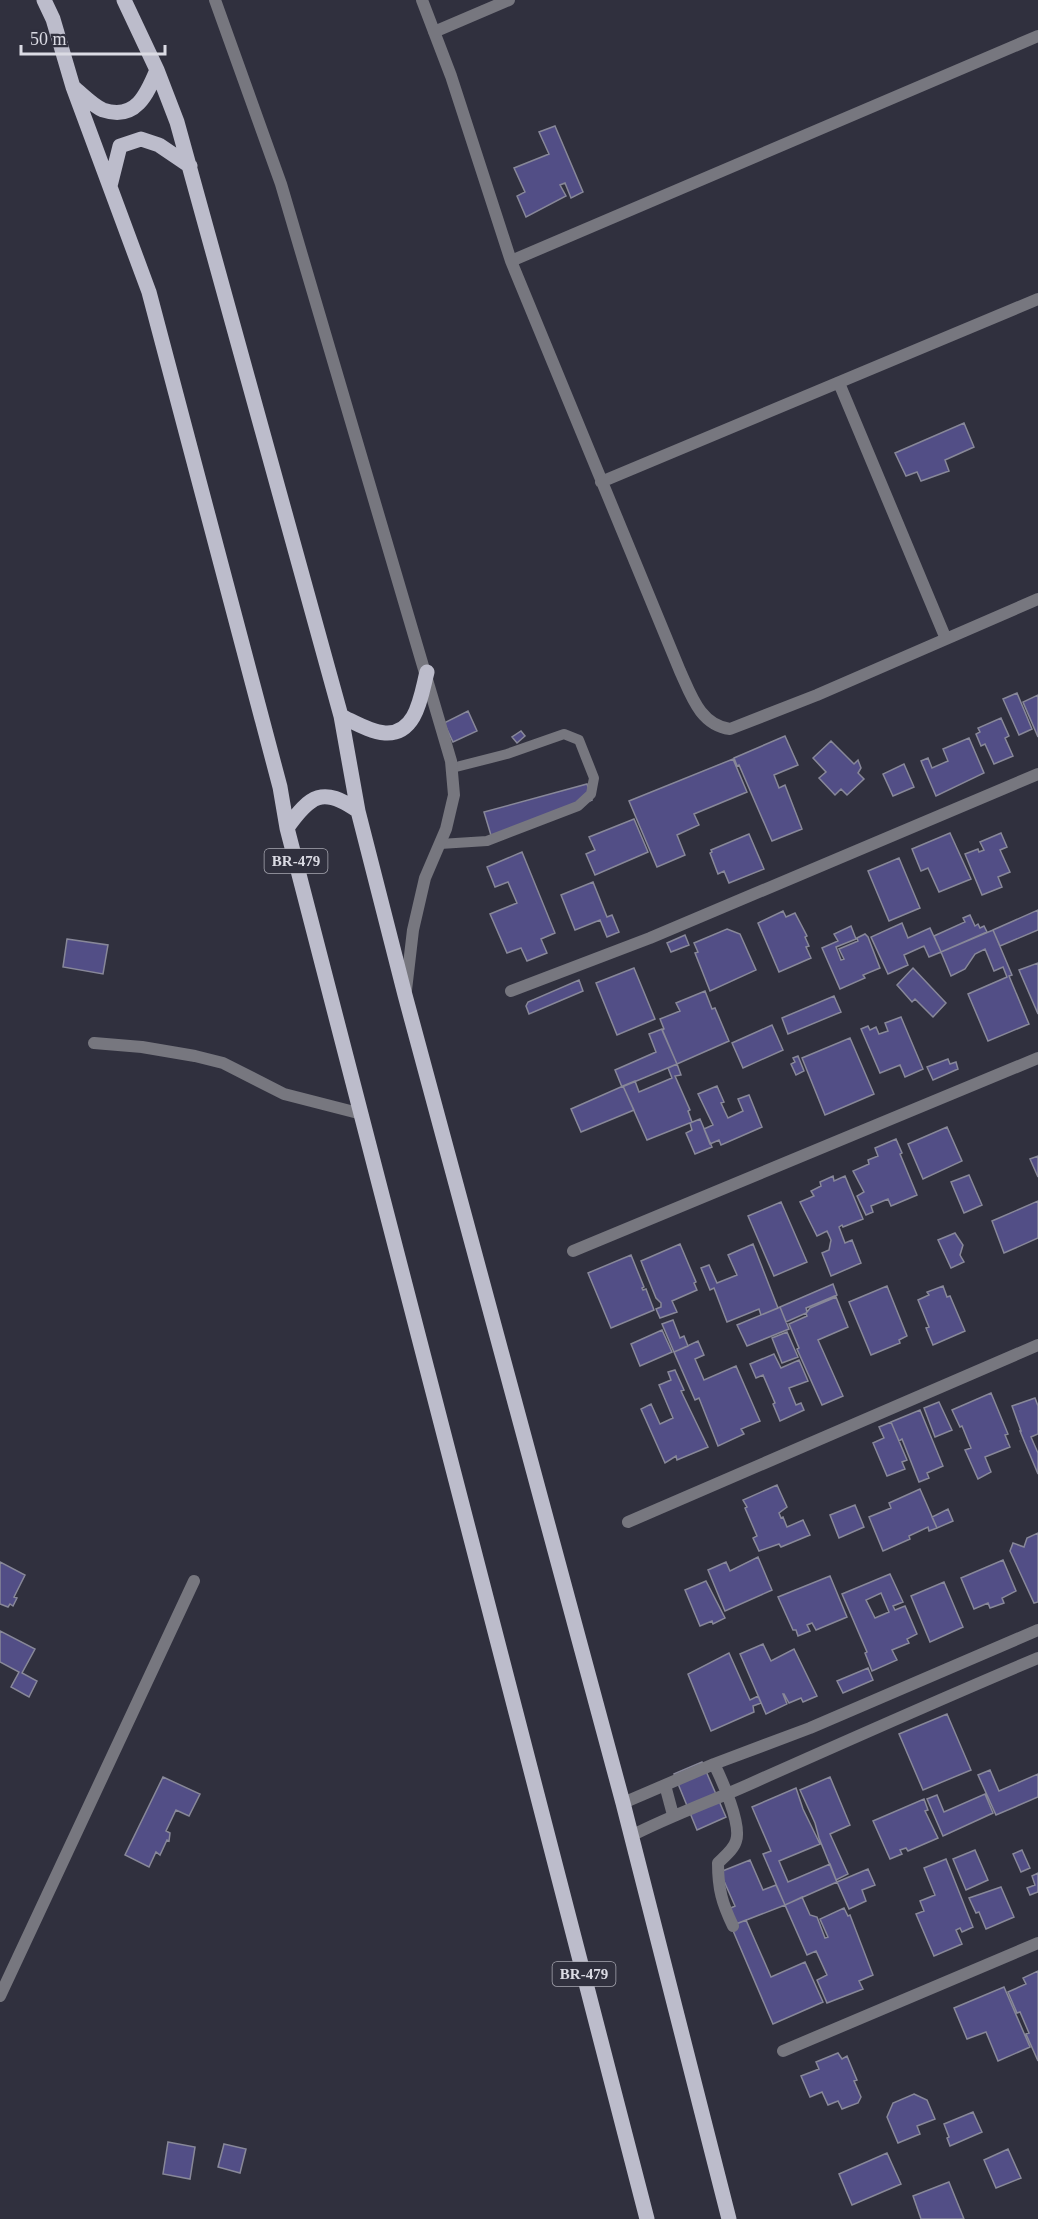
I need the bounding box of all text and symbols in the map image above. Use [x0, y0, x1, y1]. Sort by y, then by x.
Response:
scale bar [21, 18, 165, 56]
text: 50 m [30, 29, 67, 49]
road number: BR-479 [264, 849, 328, 873]
road number: BR-479 [552, 1962, 616, 1986]

